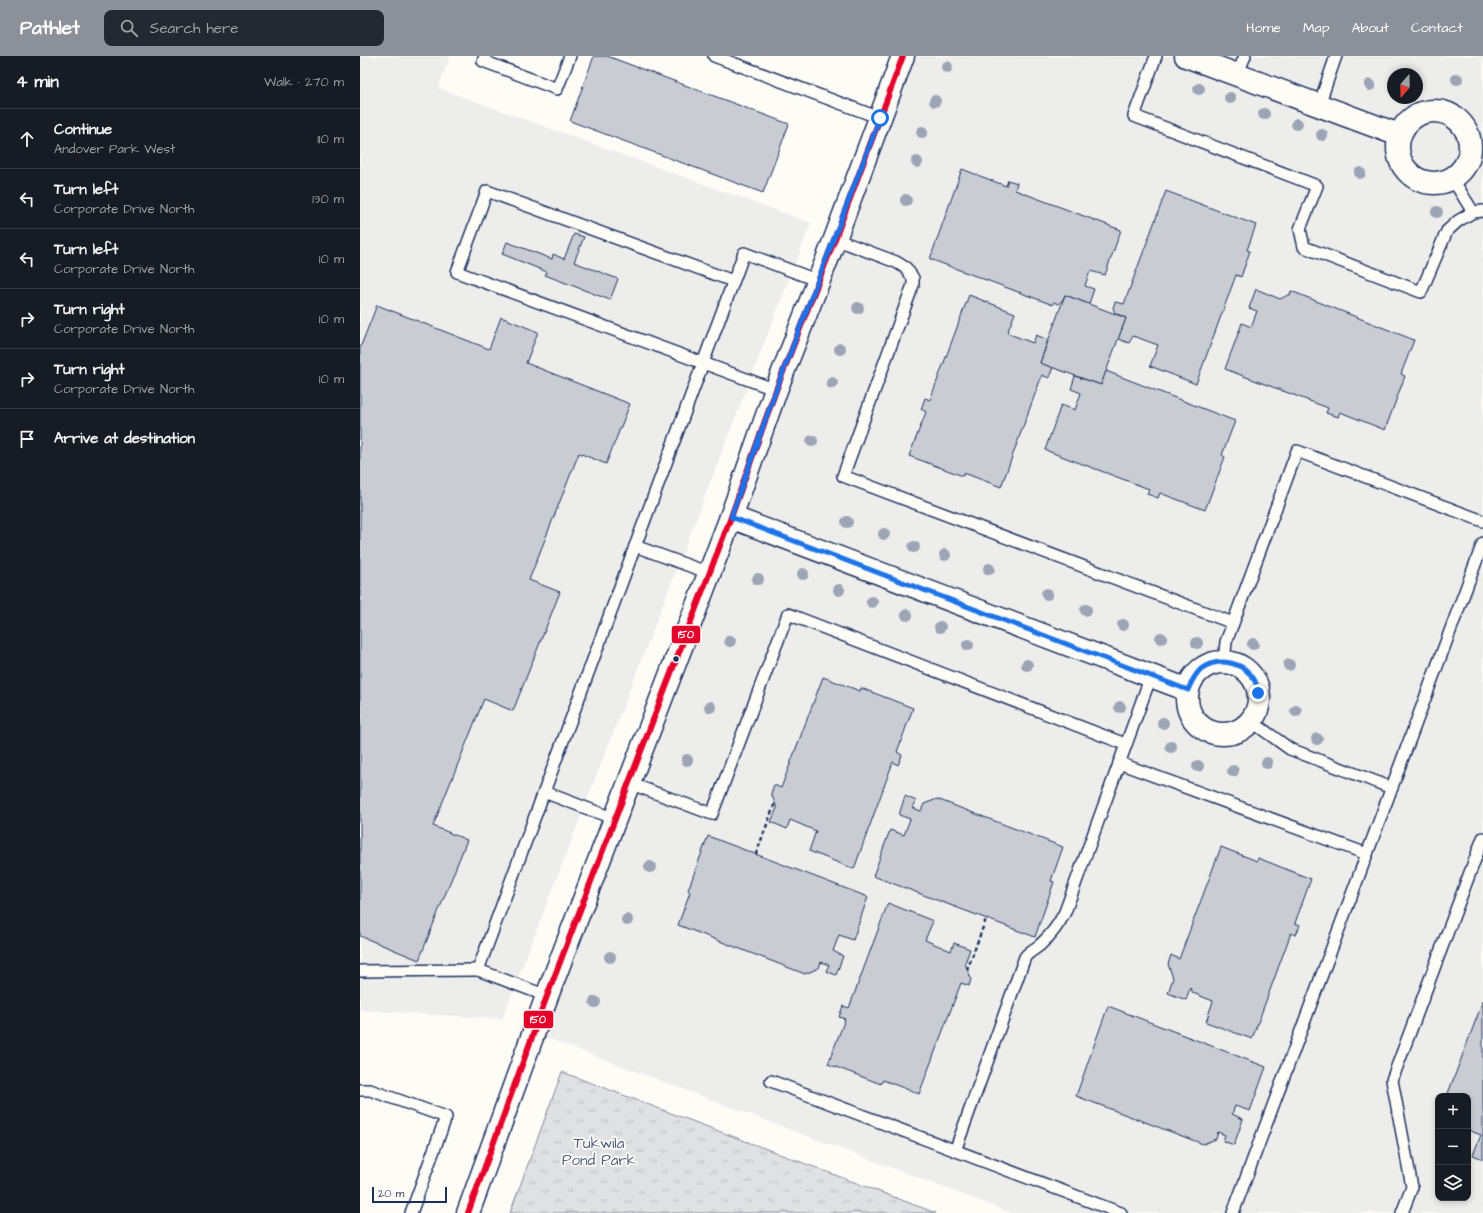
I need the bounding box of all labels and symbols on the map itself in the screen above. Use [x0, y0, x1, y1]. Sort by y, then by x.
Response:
north arrow [1387, 68, 1423, 104]
route start [871, 109, 889, 127]
line badge: 150 [671, 625, 701, 644]
text: 150 [678, 627, 694, 642]
unlabelled marker [671, 654, 681, 664]
route end [1249, 684, 1267, 702]
line badge: 150 [523, 1010, 554, 1029]
text: 150 [530, 1012, 546, 1027]
park label: Tukwila Pond Park [562, 1133, 636, 1171]
scale bar [372, 1185, 447, 1204]

